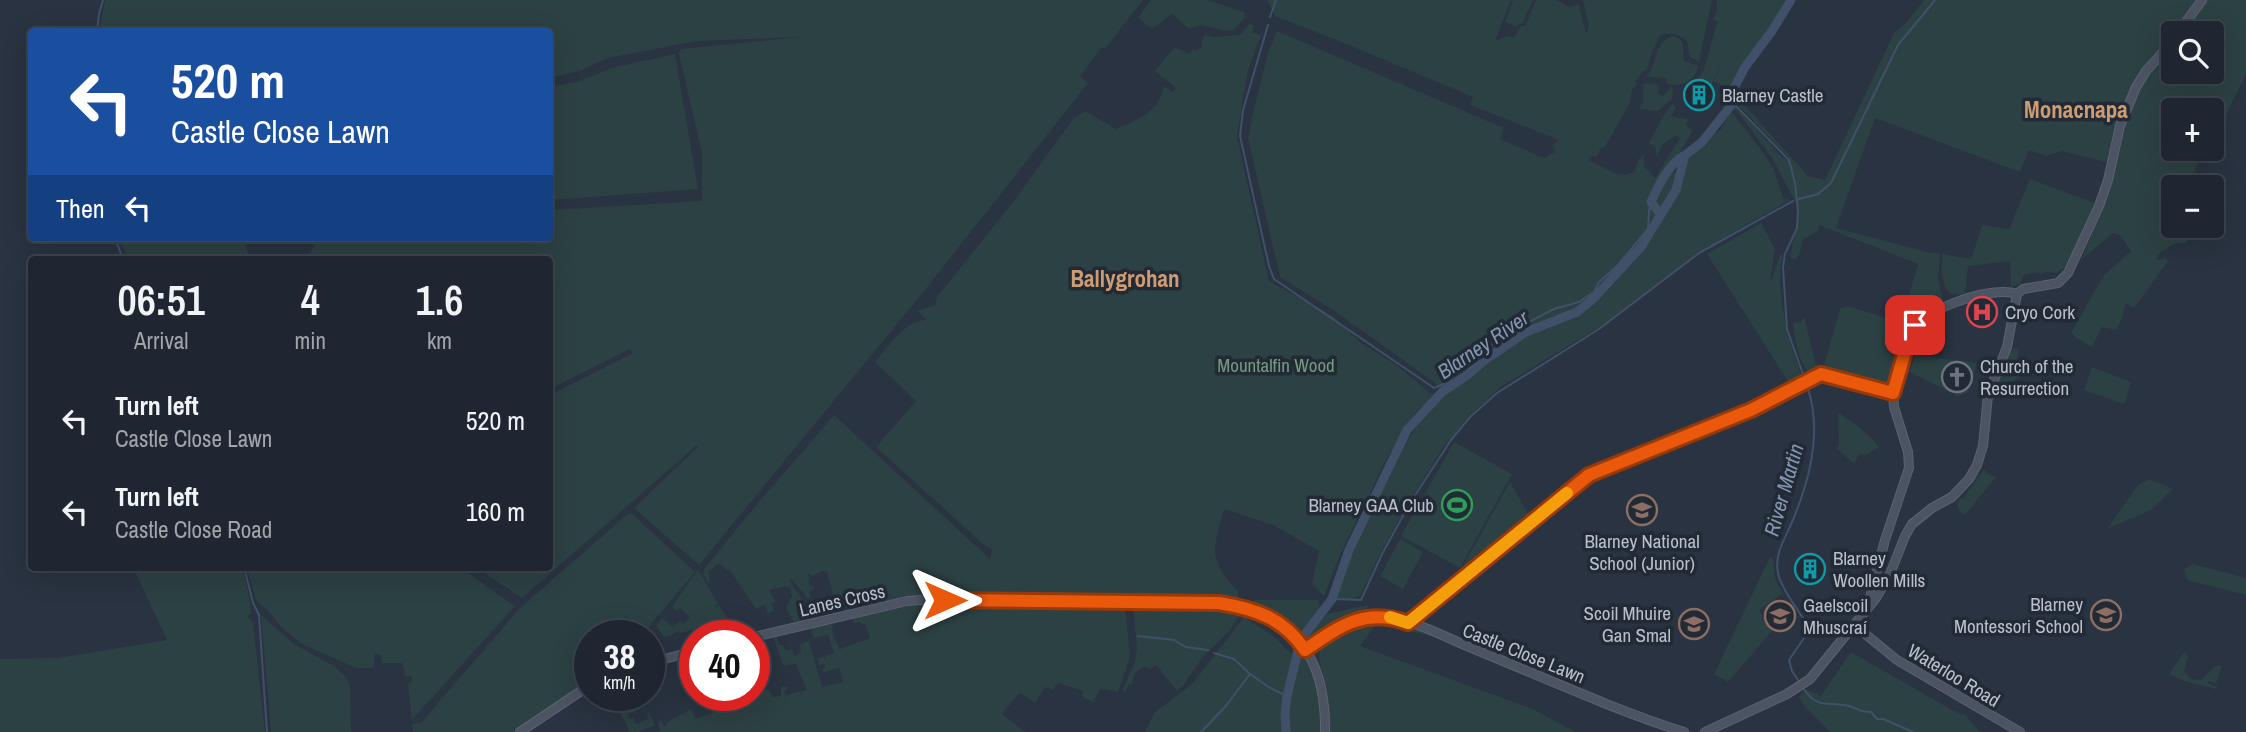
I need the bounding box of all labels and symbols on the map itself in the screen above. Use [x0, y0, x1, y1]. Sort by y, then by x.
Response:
building icon: Blarney Castle [1682, 78, 1716, 112]
place label: Blarney Castle [1722, 82, 1823, 108]
district label: Monacnapa [2024, 94, 2128, 125]
district label: Ballygrohan [1071, 263, 1180, 294]
pin [1885, 295, 1945, 355]
hospital icon: Cryo Cork [1965, 295, 1999, 329]
place label: Cryo Cork [2005, 299, 2075, 325]
water label: Blarney River [1431, 303, 1535, 386]
park label: Mountalfin Wood [1217, 352, 1335, 378]
place label: Church of the Resurrection [1980, 353, 2074, 401]
church icon: Church of the Resurrection [1940, 360, 1974, 394]
water label: River Martin [1757, 440, 1811, 539]
sports icon: Blarney GAA Club [1440, 488, 1474, 522]
place label: Blarney GAA Club [1308, 492, 1434, 518]
school or university icon: Blarney National School (Junior) [1625, 493, 1659, 527]
place label: Blarney National School (Junior) [1584, 528, 1700, 576]
place label: Blarney Woollen Mills [1833, 545, 1926, 593]
building icon: Blarney Woollen Mills [1793, 552, 1827, 586]
position arrow [908, 563, 982, 637]
street label: Lanes Cross [796, 577, 888, 623]
place label: Blarney Montessori School [1954, 591, 2083, 639]
place label: Gaelscoil Mhuscraí [1803, 592, 1868, 640]
school or university icon: Blarney Montessori School [2089, 598, 2123, 632]
school or university icon: Gaelscoil Mhuscraí [1763, 599, 1797, 633]
place label: Scoil Mhuire Gan Smal [1584, 600, 1671, 648]
school or university icon: Scoil Mhuire Gan Smal [1677, 607, 1711, 641]
street label: Castle Close Lawn [1459, 617, 1589, 689]
speed limit sign: 40 [679, 620, 770, 711]
street label: Waterloo Road [1903, 637, 2005, 713]

